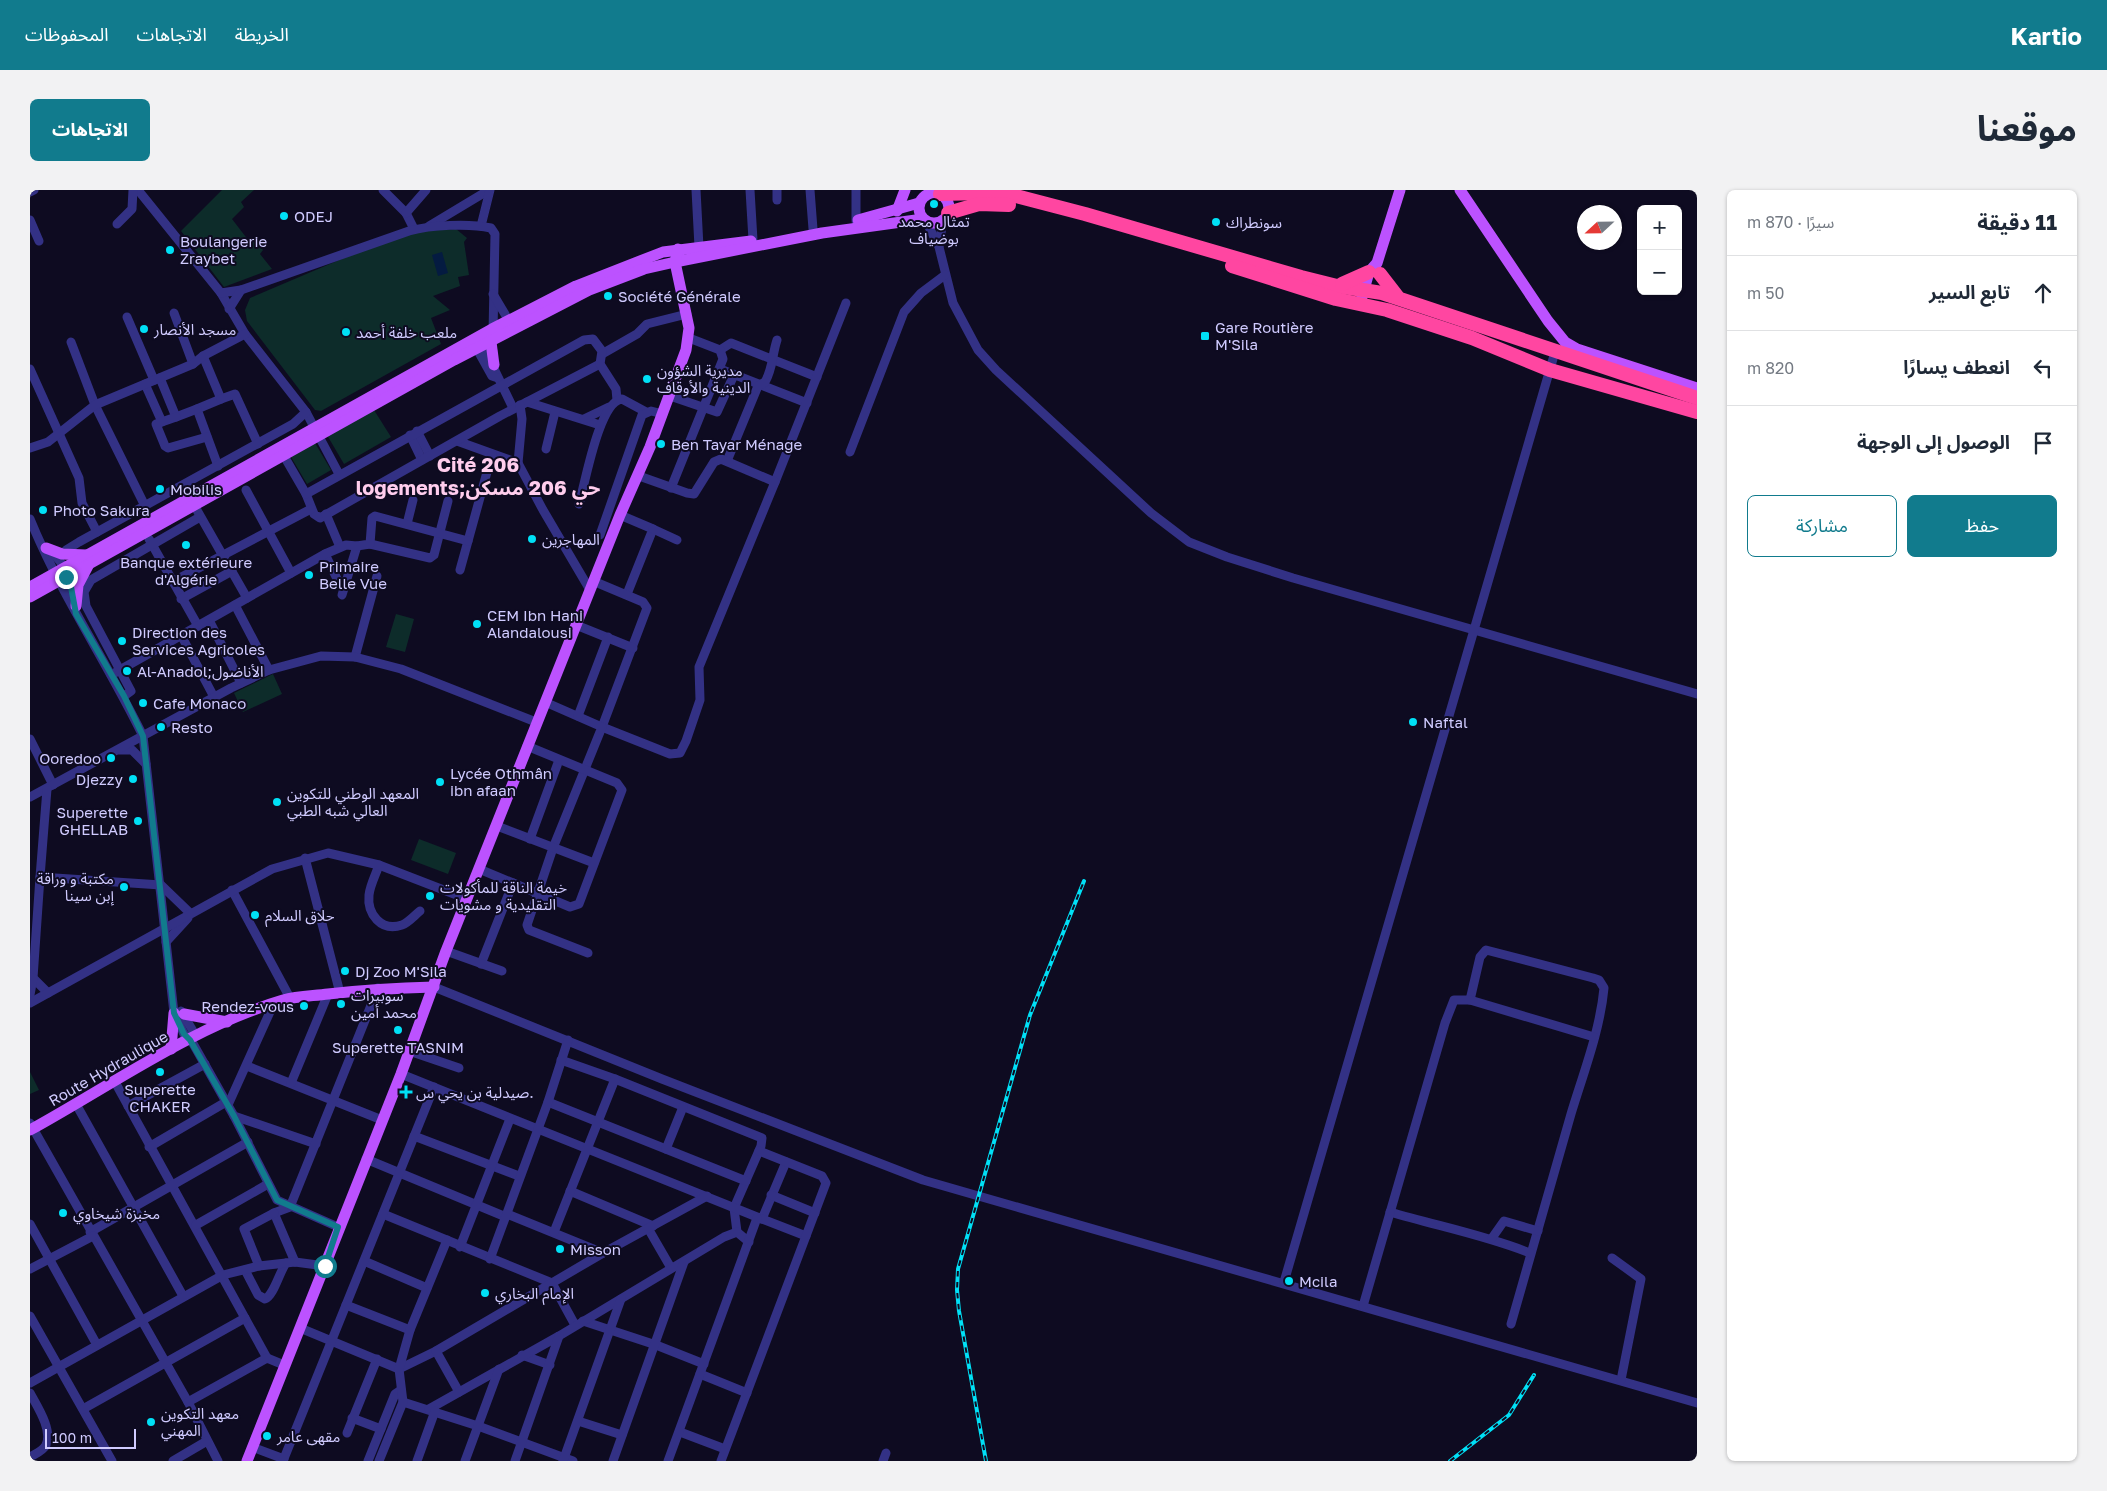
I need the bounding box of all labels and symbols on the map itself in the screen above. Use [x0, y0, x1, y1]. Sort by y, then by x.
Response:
marker: تمثال محمد بوضياف [928, 198, 940, 210]
north arrow [1577, 205, 1622, 250]
place label: ODEJ [294, 207, 333, 225]
marker: ODEJ [278, 210, 290, 222]
place label: تمثال محمد بوضياف [898, 212, 970, 248]
place label: سونطراك [1226, 213, 1282, 232]
marker: سونطراك [1210, 216, 1222, 228]
place label: Boulangerie Zraybet [180, 232, 267, 267]
marker: Boulangerie Zraybet [164, 244, 176, 256]
place label: Société Générale [618, 287, 741, 305]
marker: Société Générale [602, 290, 614, 302]
place label: Gare Routière M'Sila [1215, 318, 1314, 353]
place label: مسجد الأنصار [153, 320, 236, 339]
marker: مسجد الأنصار [138, 323, 150, 335]
place label: ملعب خلفة أحمد [356, 323, 457, 341]
marker: ملعب خلفة أحمد [340, 326, 352, 338]
marker: Gare Routière M'Sila [1199, 330, 1211, 342]
place label: مديرية الشؤون الدينية والأوقاف [657, 361, 750, 397]
marker: مديرية الشؤون الدينية والأوقاف [641, 373, 653, 385]
place label: Ben Tayar Ménage [671, 435, 802, 453]
marker: Ben Tayar Ménage [655, 438, 667, 450]
district label: Cité 206 logements;حي 206 مسكن [356, 452, 601, 505]
place label: Mobilis [170, 480, 222, 498]
marker: Mobilis [154, 483, 166, 495]
place label: Photo Sakura [53, 501, 150, 519]
marker: Photo Sakura [37, 504, 49, 516]
place label: المهاجرين [542, 530, 600, 549]
marker: المهاجرين [526, 533, 538, 545]
marker: Banque extérieure d'Algérie [180, 539, 192, 551]
place label: Banque extérieure d'Algérie [120, 553, 252, 588]
place label: Primaire Belle Vue [319, 557, 387, 592]
route end [55, 566, 78, 589]
marker: Primaire Belle Vue [303, 569, 315, 581]
place label: CEM Ibn Hani Alandalousi [487, 606, 583, 641]
marker: CEM Ibn Hani Alandalousi [471, 618, 483, 630]
place label: Direction des Services Agricoles [132, 623, 265, 658]
marker: Direction des Services Agricoles [116, 635, 128, 647]
place label: Al-Anadol;الأناضول [137, 662, 264, 681]
marker: Al-Anadol;الأناضول [121, 665, 133, 677]
place label: Cafe Monaco [153, 694, 246, 712]
marker: Cafe Monaco [137, 697, 149, 709]
place label: Naftal [1423, 713, 1468, 731]
marker: Naftal [1407, 716, 1419, 728]
place label: Resto [171, 718, 213, 736]
marker: Resto [155, 721, 167, 733]
place label: Ooredoo [39, 749, 101, 767]
marker: Ooredoo [105, 752, 117, 764]
place label: Lycée Othmân ibn afaan [450, 764, 552, 799]
place label: Djezzy [76, 770, 124, 788]
marker: Djezzy [127, 773, 139, 785]
marker: Lycée Othmân ibn afaan [434, 776, 446, 788]
place label: المعهد الوطني للتكوين العالي شبه الطبي [287, 784, 419, 822]
marker: المعهد الوطني للتكوين العالي شبه الطبي [271, 796, 283, 808]
place label: Superette GHELLAB [56, 803, 128, 838]
marker: Superette GHELLAB [132, 815, 144, 827]
place label: مكتبة و وراقة إبن سينا [37, 869, 115, 906]
place label: خيمة الناقة للمأكولات التقليدية و مشويات [440, 878, 567, 914]
marker: مكتبة و وراقة إبن سينا [118, 881, 130, 893]
marker: خيمة الناقة للمأكولات التقليدية و مشويات [424, 890, 436, 902]
place label: حلاق السلام [265, 906, 335, 927]
marker: حلاق السلام [249, 909, 261, 921]
place label: Dj Zoo M'Sila [355, 962, 447, 980]
marker: Dj Zoo M'Sila [339, 965, 351, 977]
place label: سوبيرات محمد أمين [351, 986, 417, 1022]
place label: Rendez-vous [201, 997, 294, 1015]
marker: سوبيرات محمد أمين [335, 998, 347, 1010]
marker: Rendez-vous [298, 1000, 310, 1012]
marker: Superette TASNIM [392, 1024, 404, 1036]
street label: Route Hydraulique [45, 1026, 171, 1109]
place label: Superette TASNIM [332, 1038, 464, 1056]
marker: Superette CHAKER [154, 1066, 166, 1078]
place label: Superette CHAKER [124, 1080, 196, 1115]
place label: صيدلية بن يحي س. [416, 1083, 534, 1104]
marker: صيدلية بن يحي س. [400, 1086, 412, 1098]
place label: مخبزة شيخاوي [73, 1204, 160, 1225]
marker: مخبزة شيخاوي [57, 1207, 69, 1219]
place label: Misson [570, 1240, 621, 1258]
marker: Misson [554, 1243, 566, 1255]
route start [314, 1255, 337, 1278]
place label: Mcila [1299, 1272, 1337, 1290]
marker: Mcila [1283, 1275, 1295, 1287]
place label: الإمام البخاري [495, 1284, 574, 1305]
marker: الإمام البخاري [479, 1287, 491, 1299]
place label: معهد التكوين المهني [161, 1404, 239, 1442]
marker: معهد التكوين المهني [145, 1416, 157, 1428]
scale bar [45, 1426, 136, 1449]
place label: مقهى عامر [276, 1427, 340, 1446]
marker: مقهى عامر [261, 1430, 273, 1442]

